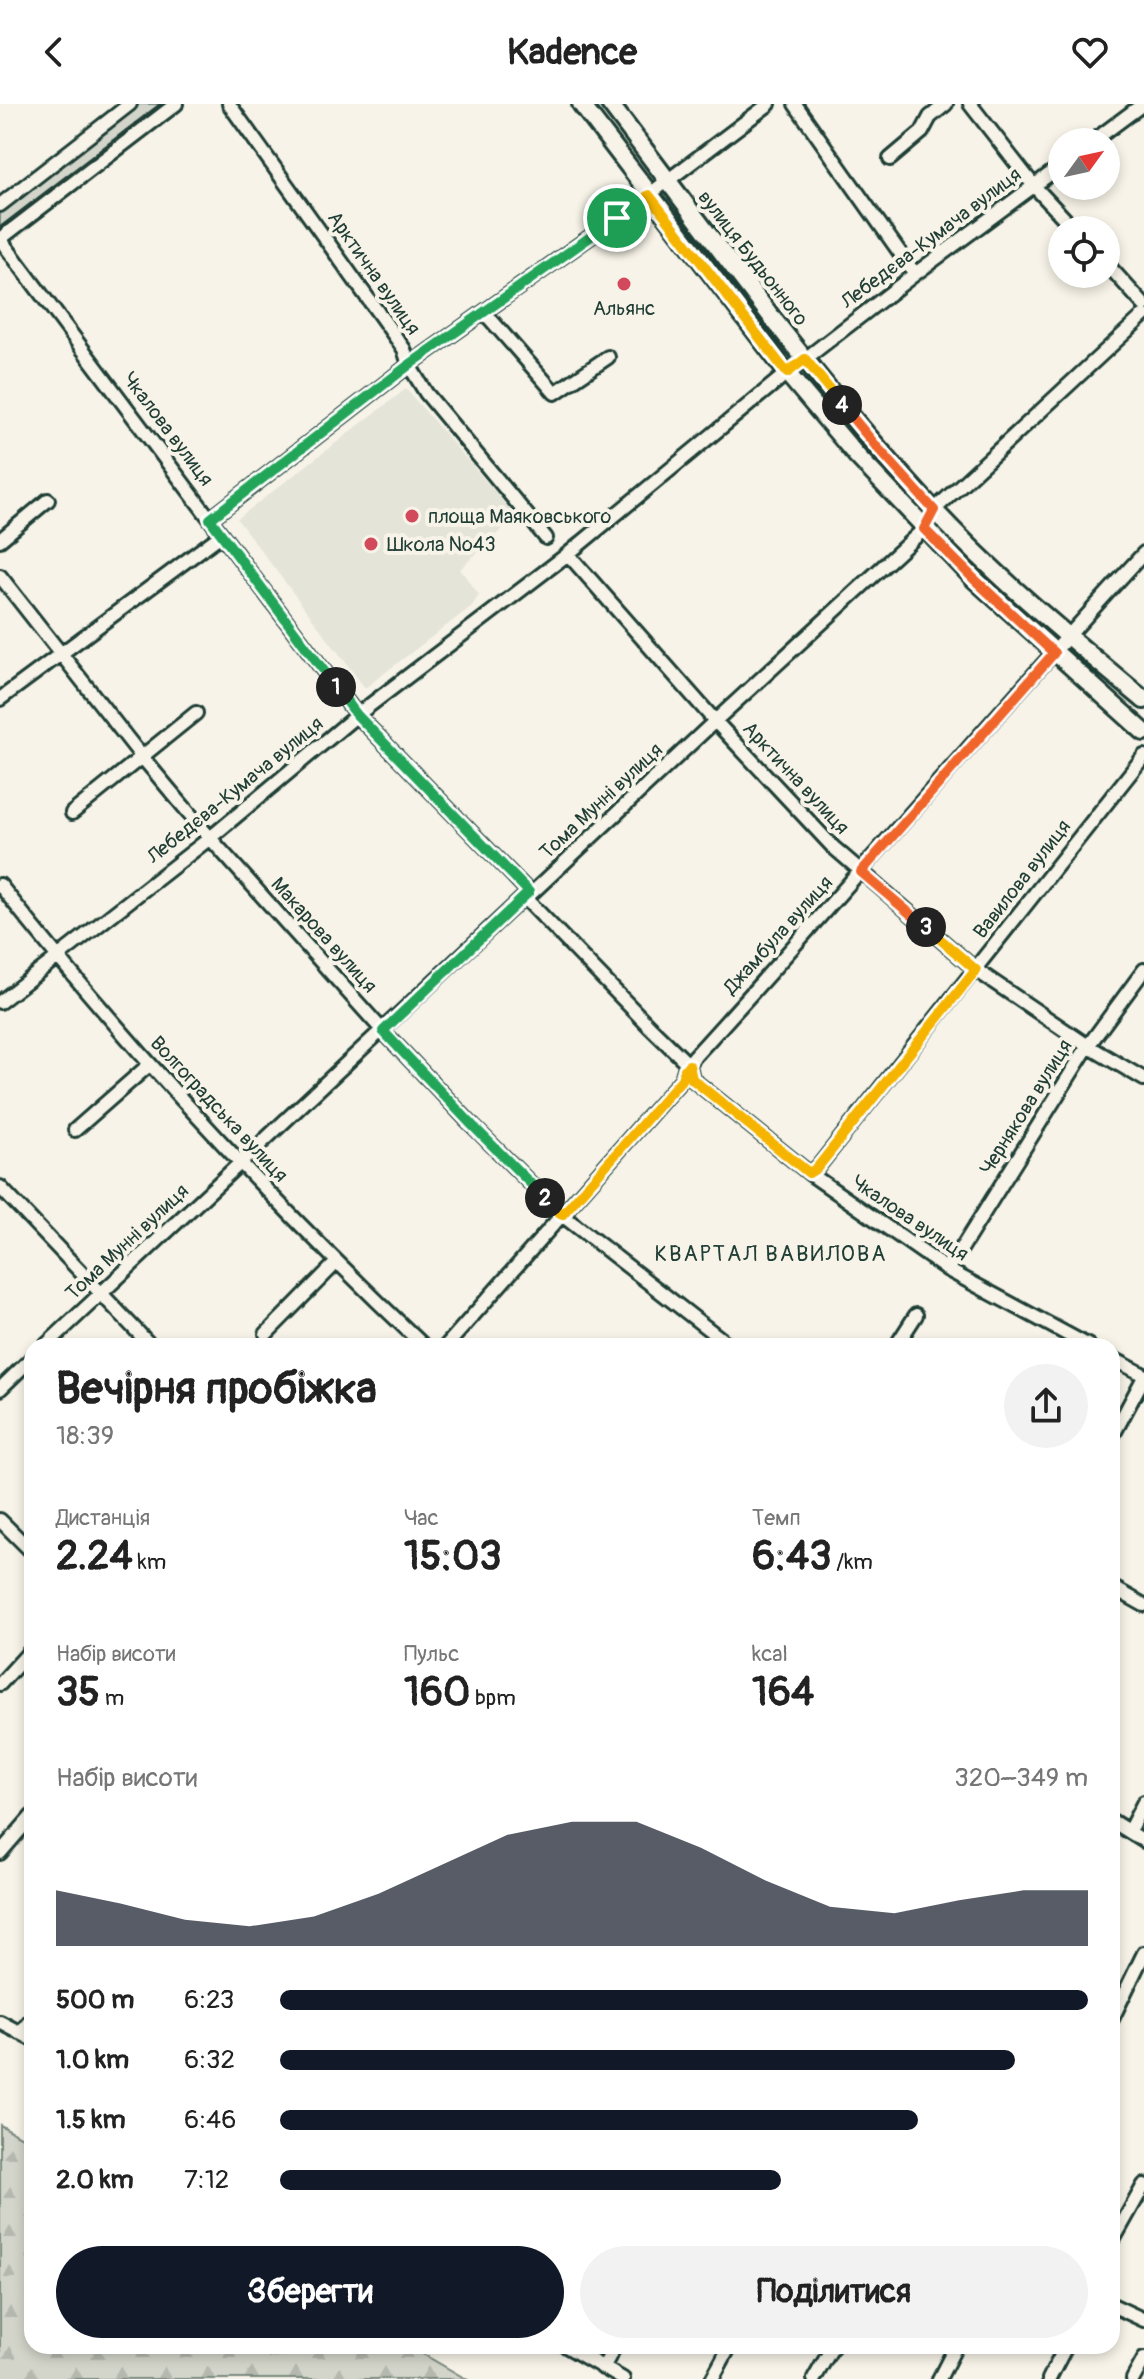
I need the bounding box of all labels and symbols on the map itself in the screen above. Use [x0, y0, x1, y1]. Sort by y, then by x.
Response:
north arrow [1048, 128, 1120, 200]
street label: Лебедєва-Кумача вулиця [835, 162, 1026, 315]
pin [583, 184, 651, 252]
street label: вулиця Будьонного [692, 185, 814, 331]
street label: Арктична вулиця [322, 206, 426, 340]
marker: Альянс [615, 275, 633, 293]
place label: Альянс [593, 296, 655, 321]
street label: Чкалова вулиця [117, 367, 219, 491]
pin: 4 [822, 385, 862, 425]
place label: площа Маяковського [428, 504, 611, 529]
marker: площа Маяковського [403, 507, 421, 525]
place label: Школа №43 [387, 532, 496, 557]
marker: Школа №43 [362, 535, 380, 553]
pin: 1 [316, 667, 356, 707]
street label: Лебедєва-Кумача вулиця [141, 711, 328, 869]
street label: Арктична вулиця [737, 716, 855, 840]
street label: Тома Мунні вулиця [534, 738, 668, 864]
street label: Вавилова вулиця [968, 815, 1076, 943]
street label: Джамбула вулиця [717, 870, 838, 1000]
street label: Макарова вулиця [266, 872, 382, 998]
pin: 3 [906, 907, 946, 947]
street label: Волгоградська вулиця [145, 1031, 293, 1187]
street label: Чернякова вулиця [974, 1035, 1078, 1179]
street label: Чкалова вулиця [847, 1170, 973, 1266]
pin: 2 [525, 1178, 565, 1218]
street label: Тома Мунні вулиця [60, 1179, 194, 1305]
district label: КВАРТАЛ ВАВИЛОВА [654, 1240, 888, 1268]

